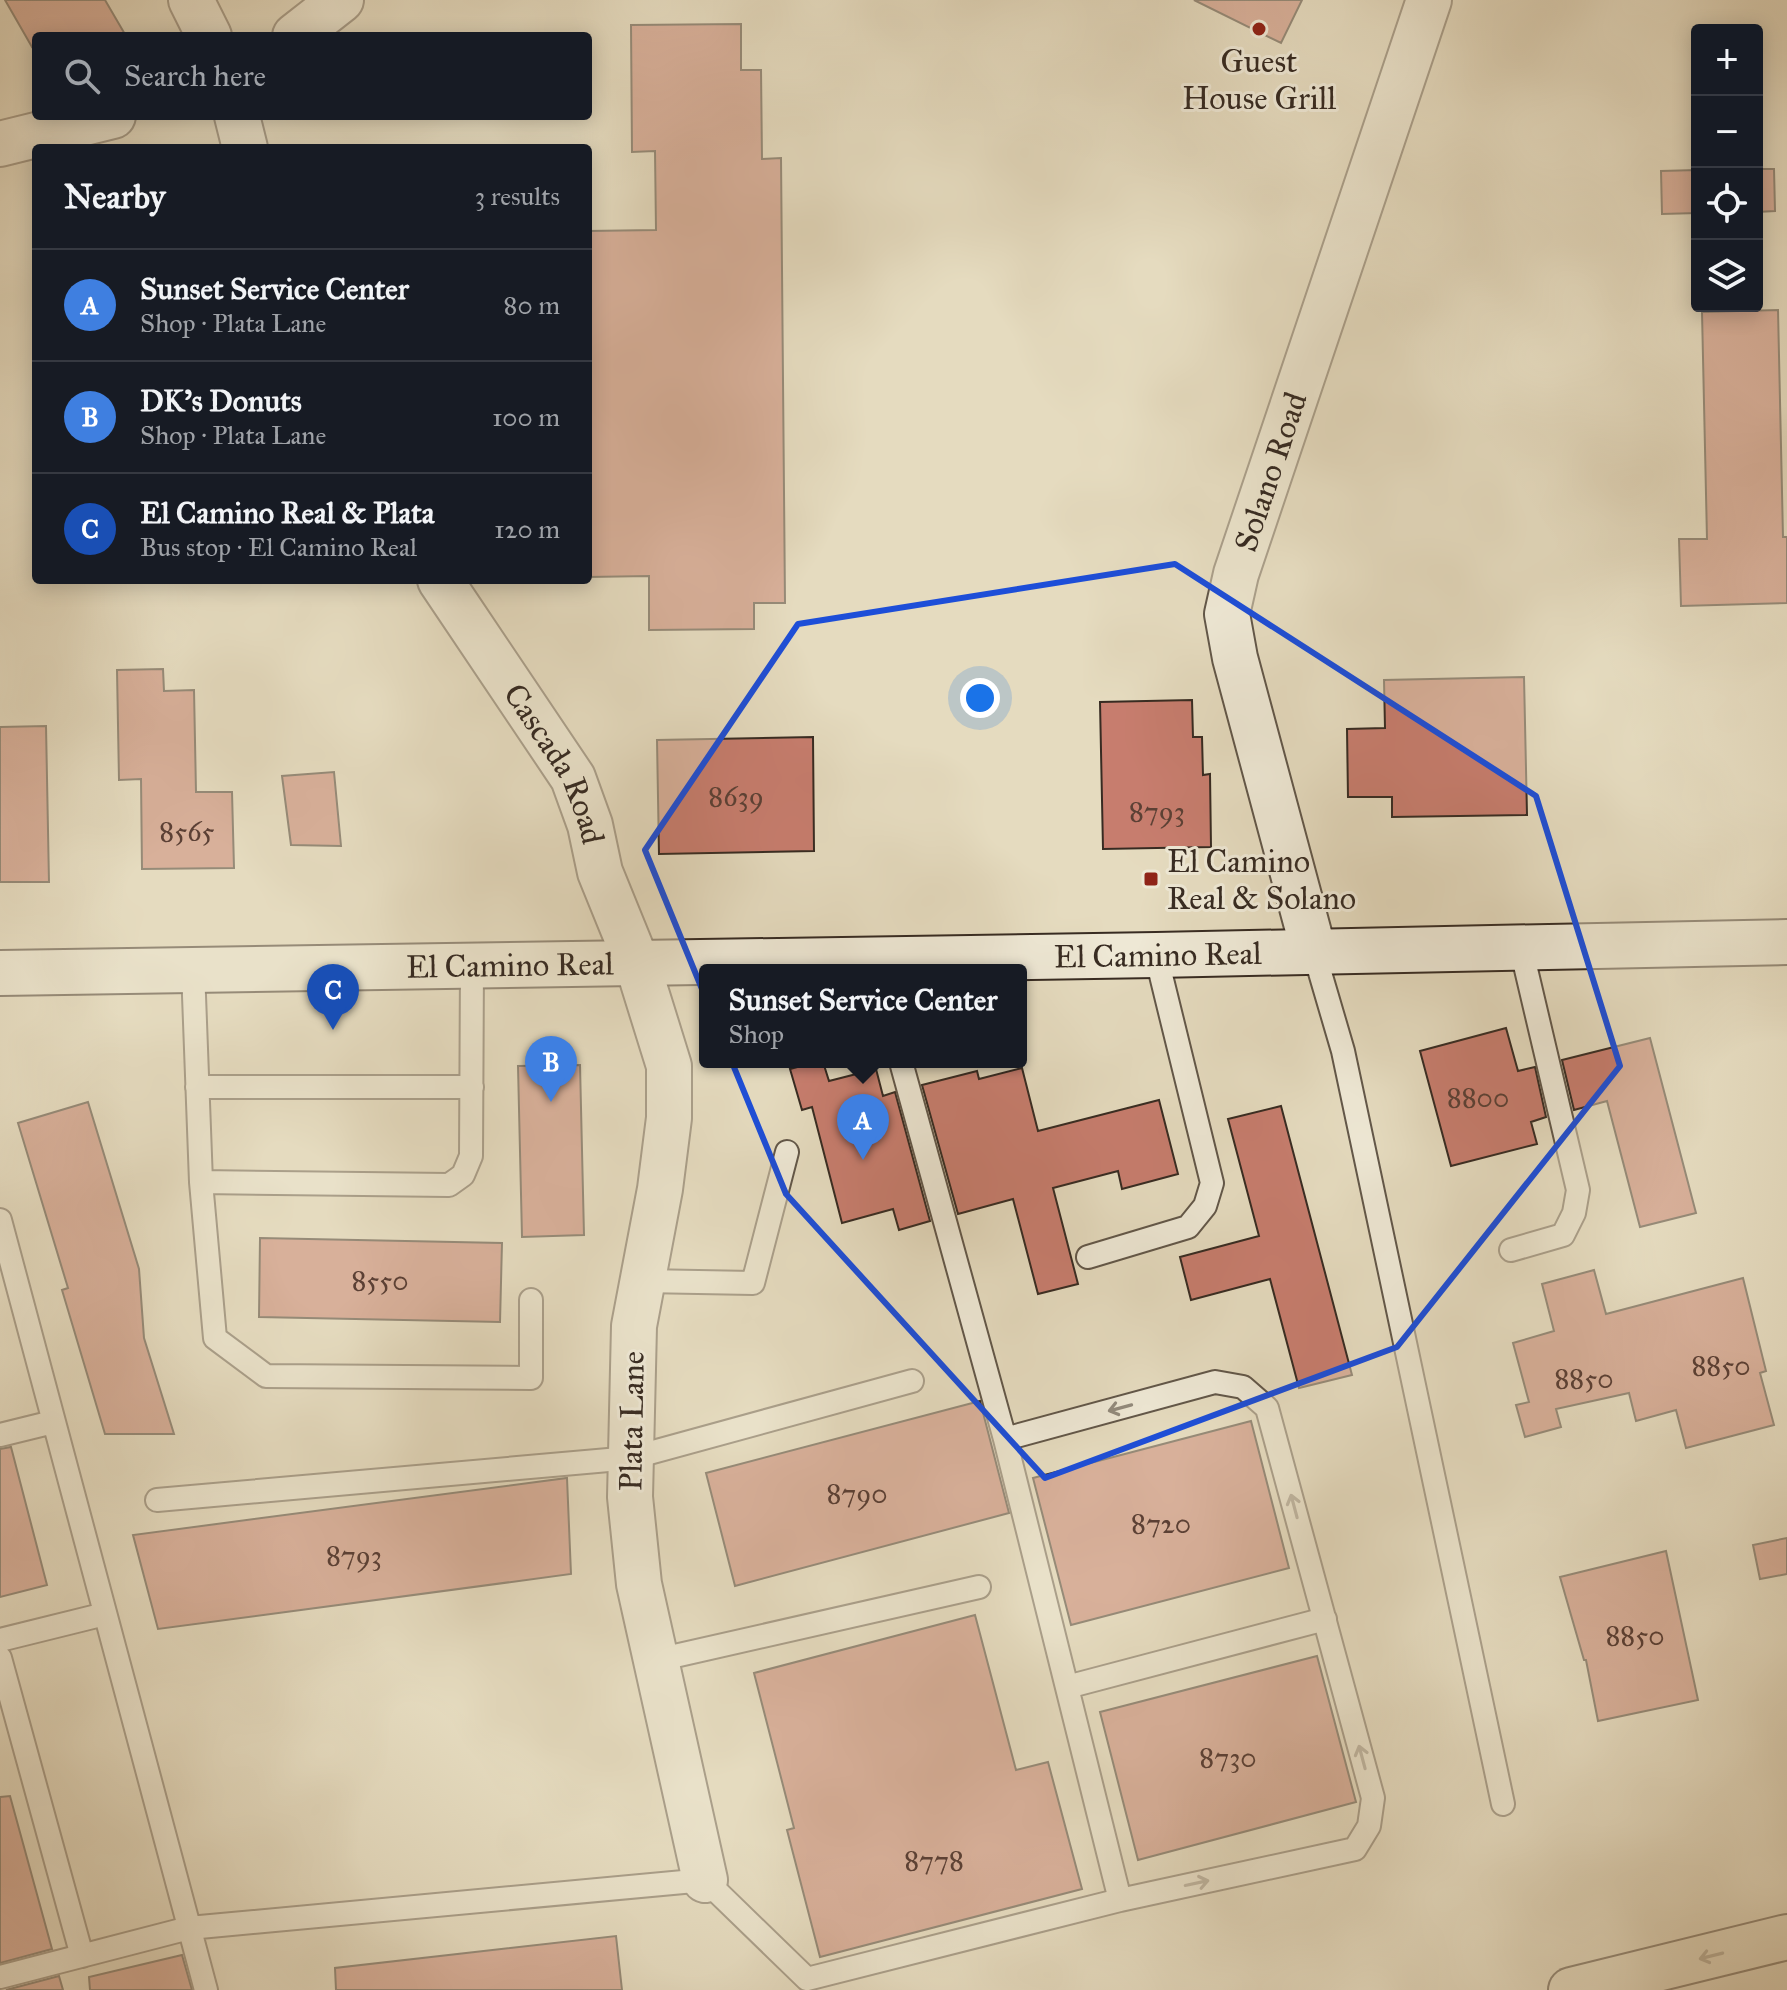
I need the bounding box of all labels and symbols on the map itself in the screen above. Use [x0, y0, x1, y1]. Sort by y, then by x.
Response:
marker: Guest House Grill [1250, 20, 1268, 38]
place label: Guest House Grill [1182, 42, 1336, 118]
street label: Solano Road [1226, 387, 1315, 556]
street label: Cascada Road [496, 676, 613, 847]
your location [960, 678, 1000, 718]
house number: 8639 [708, 779, 764, 814]
house number: 8793 [1129, 794, 1185, 829]
house number: 8565 [159, 814, 215, 849]
place label: El Camino Real & Solano [1167, 842, 1356, 918]
marker: El Camino Real & Solano [1142, 870, 1160, 888]
street label: El Camino Real [1054, 933, 1263, 976]
street label: El Camino Real [406, 944, 615, 986]
pin: C [307, 964, 359, 1030]
pin: B [525, 1036, 577, 1102]
house number: 8800 [1447, 1080, 1509, 1115]
pin: A [837, 1094, 889, 1160]
house number: 8550 [351, 1263, 409, 1298]
house number: 8850 [1691, 1348, 1751, 1383]
street label: Plata Lane [611, 1351, 653, 1491]
house number: 8850 [1554, 1361, 1614, 1396]
one-way arrow [1108, 1401, 1134, 1416]
house number: 8790 [826, 1476, 888, 1511]
one-way arrow [1286, 1493, 1301, 1519]
house number: 8720 [1131, 1506, 1191, 1541]
house number: 8793 [326, 1538, 382, 1573]
house number: 8850 [1605, 1618, 1665, 1653]
house number: 8730 [1199, 1740, 1257, 1775]
one-way arrow [1354, 1744, 1369, 1770]
house number: 8778 [904, 1843, 964, 1878]
one-way arrow [1183, 1875, 1209, 1890]
one-way arrow [1699, 1949, 1725, 1964]

